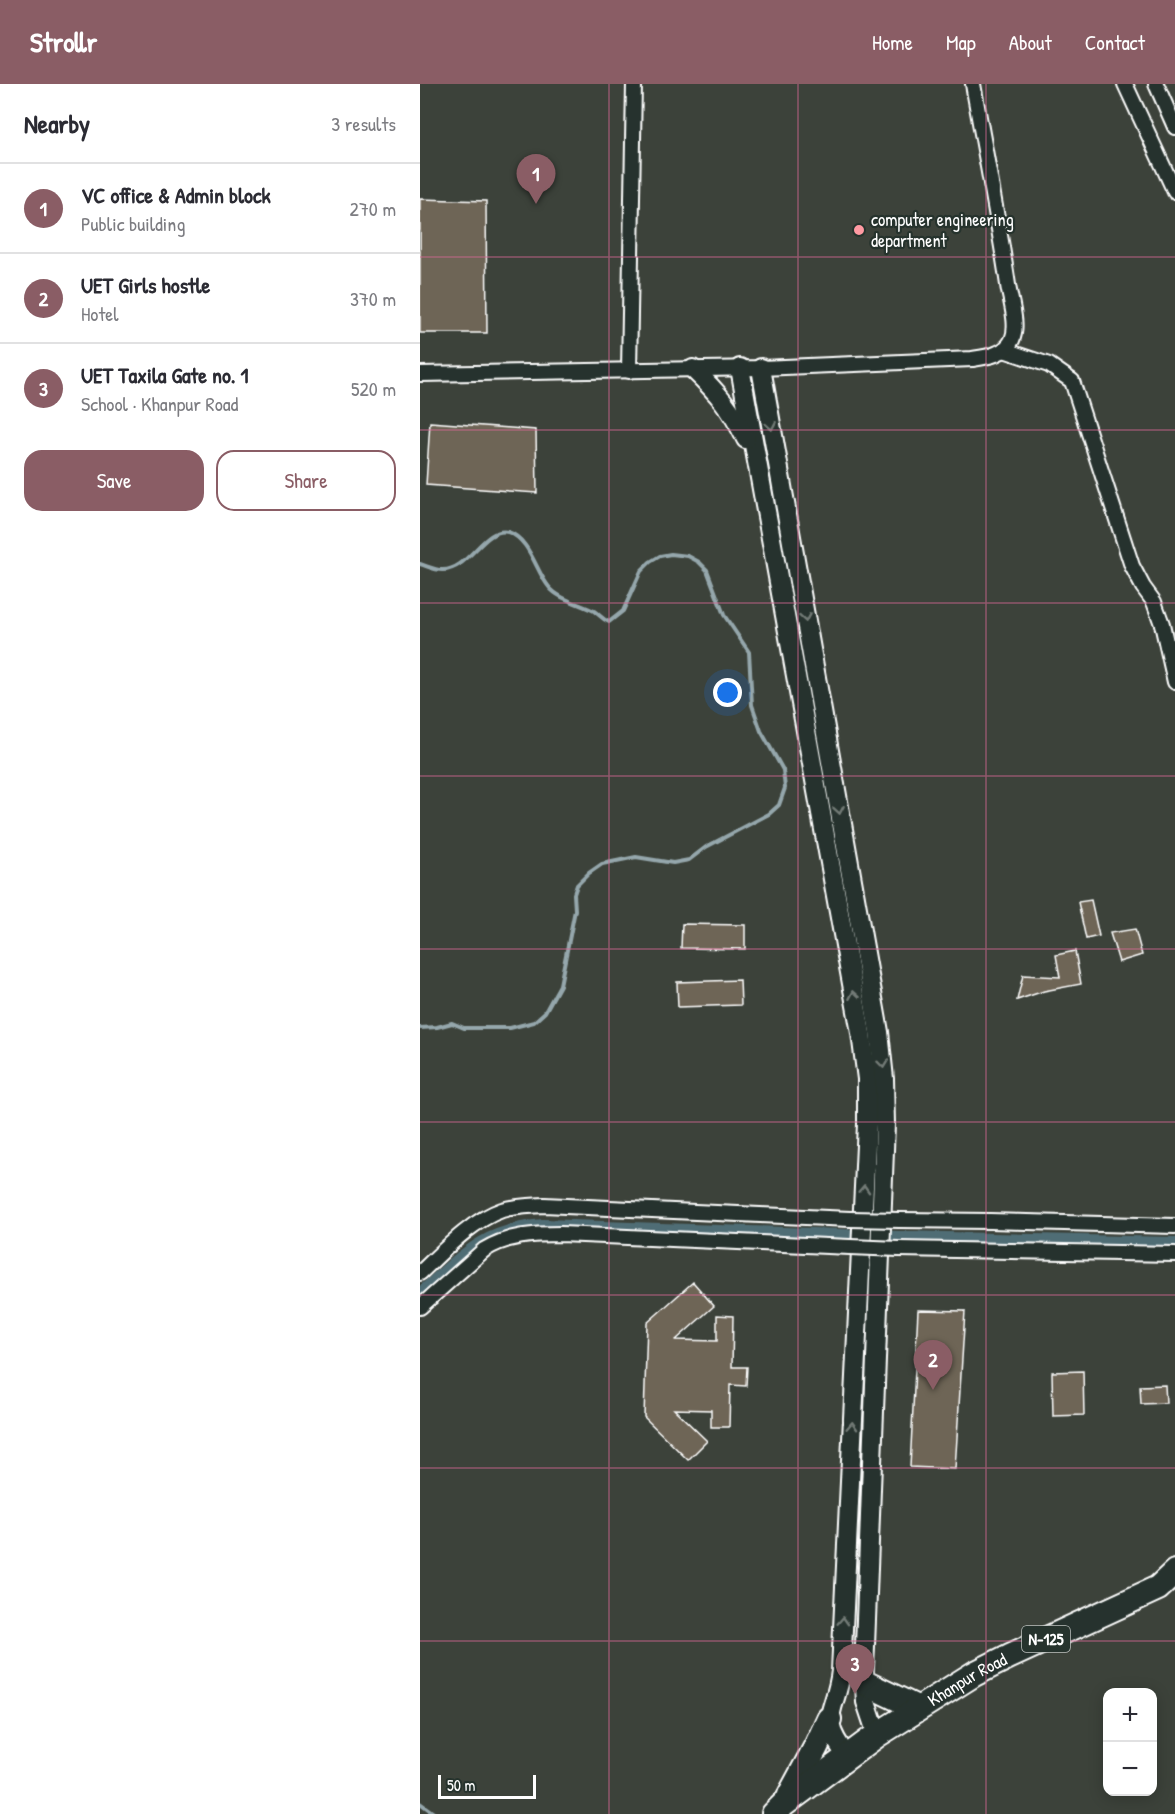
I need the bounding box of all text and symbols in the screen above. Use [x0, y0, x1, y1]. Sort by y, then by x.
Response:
text: Strollr [30, 23, 97, 61]
text: Home [872, 28, 913, 57]
text: Map [946, 28, 976, 57]
text: About [1009, 28, 1052, 57]
text: Contact [1085, 28, 1145, 57]
text: Nearby [24, 106, 90, 141]
text: 3 results [331, 110, 396, 137]
pin: 1 [516, 154, 556, 204]
text: VC office & Admin block [81, 180, 271, 210]
text: 1 [40, 195, 47, 222]
text: 270 m [350, 195, 396, 222]
place label: computer engineering department [871, 207, 1014, 253]
text: Public building [81, 210, 185, 237]
marker: computer engineering department [852, 223, 866, 237]
text: UET Girls hostle [81, 270, 210, 300]
text: 2 [39, 285, 48, 312]
text: 370 m [350, 285, 396, 312]
text: Hotel [81, 300, 119, 327]
text: UET Taxila Gate no. 1 [81, 360, 249, 390]
text: 3 [39, 375, 48, 402]
text: 520 m [351, 375, 396, 402]
text: School · Khanpur Road [81, 390, 238, 417]
one-way arrow [765, 421, 777, 431]
button: Save [24, 450, 204, 511]
button: Share [216, 450, 396, 511]
one-way arrow [799, 613, 811, 623]
your location [713, 678, 742, 707]
one-way arrow [833, 805, 845, 815]
one-way arrow [848, 991, 861, 1001]
one-way arrow [876, 1060, 888, 1069]
one-way arrow [857, 1185, 870, 1194]
pin: 2 [914, 1340, 952, 1390]
one-way arrow [846, 1421, 859, 1430]
one-way arrow [837, 1616, 850, 1625]
road number: N-125 [1022, 1626, 1070, 1652]
pin: 3 [836, 1644, 874, 1694]
street label: Khanpur Road [923, 1647, 1011, 1712]
map controls [1103, 1688, 1157, 1796]
button: + [1103, 1688, 1157, 1742]
button: − [1103, 1742, 1157, 1796]
scale bar [438, 1772, 536, 1800]
text: 50 m [447, 1774, 476, 1796]

